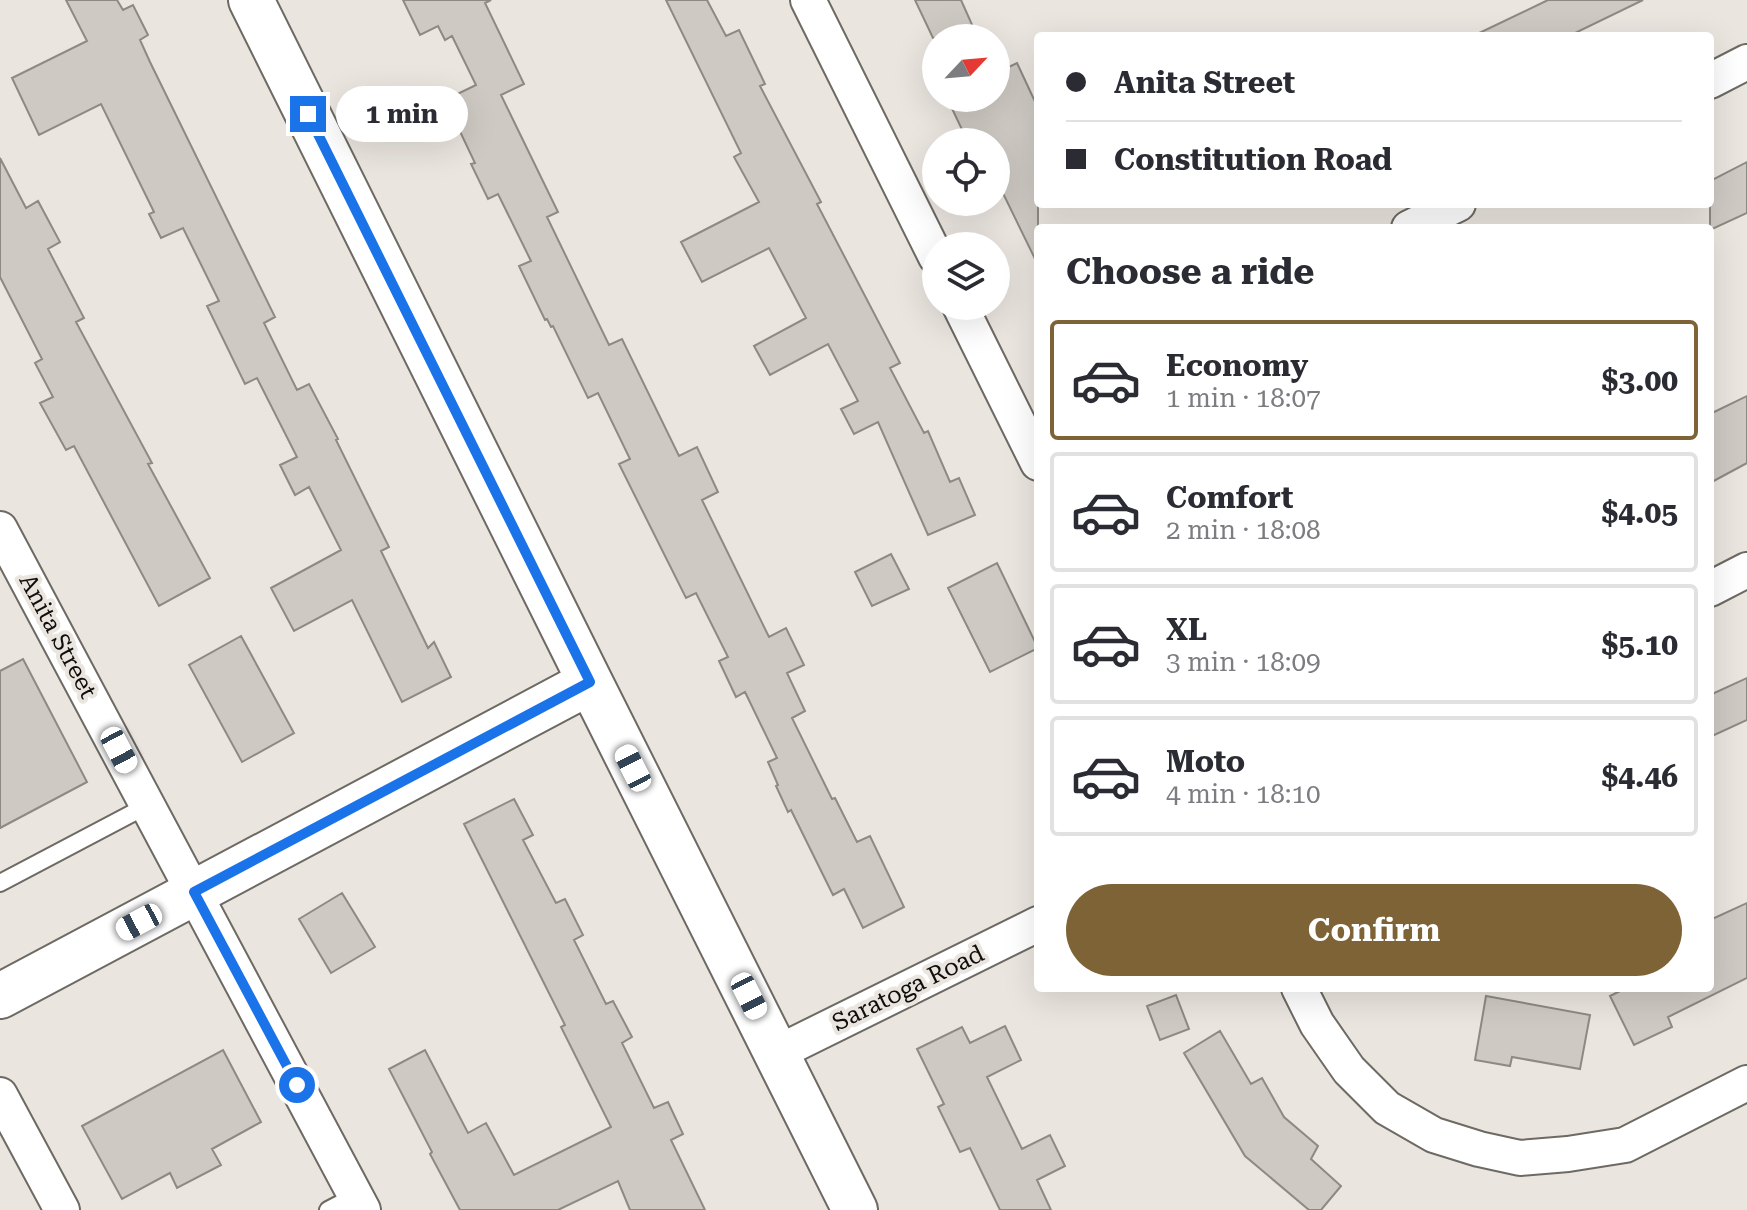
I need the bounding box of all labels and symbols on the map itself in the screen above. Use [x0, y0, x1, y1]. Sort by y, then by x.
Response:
north arrow [922, 24, 1010, 112]
callout: 1 min [336, 86, 468, 142]
route end [290, 96, 326, 132]
street label: Anita Street [14, 569, 102, 703]
car [97, 723, 141, 777]
car [611, 741, 655, 795]
car [112, 900, 166, 944]
street label: Saratoga Road [828, 939, 988, 1037]
car [727, 969, 771, 1023]
route start [279, 1067, 315, 1103]

